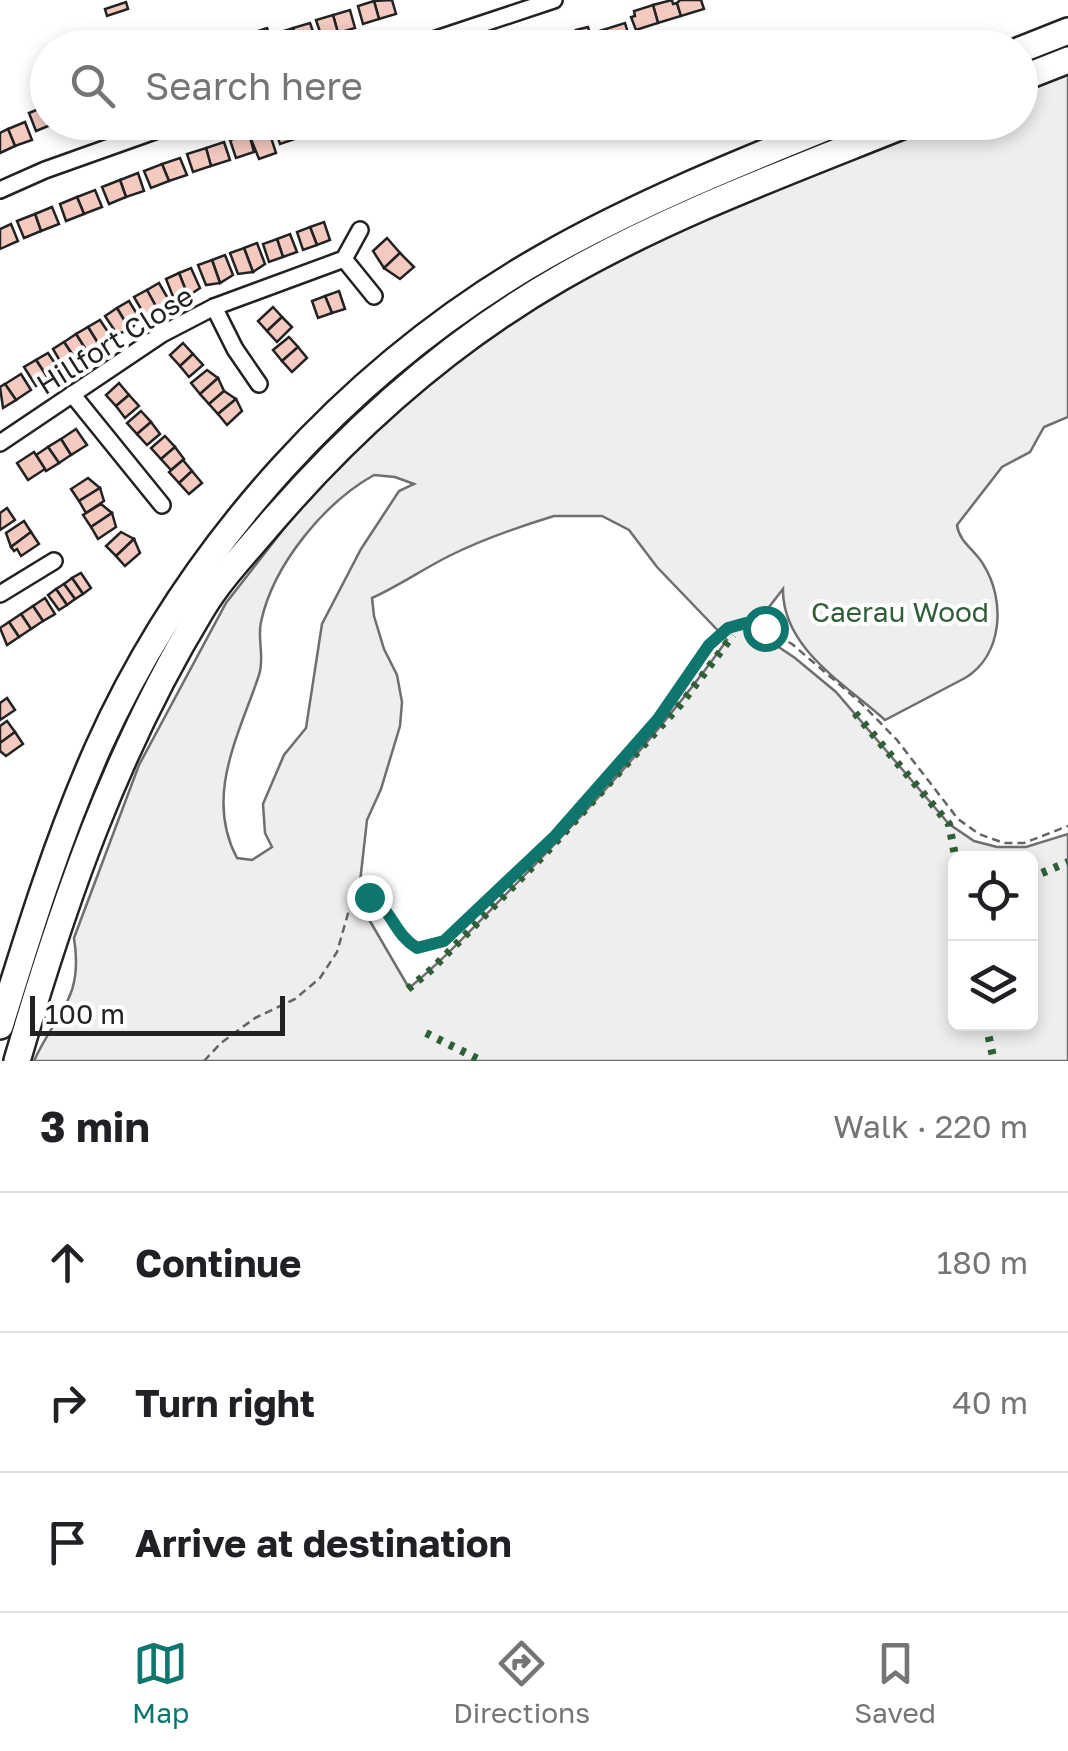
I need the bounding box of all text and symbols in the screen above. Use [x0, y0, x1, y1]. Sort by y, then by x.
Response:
search box [30, 30, 1038, 140]
icon: search [65, 58, 120, 113]
text: Search here [145, 63, 363, 108]
street label: Hillfort Close [30, 278, 199, 401]
park label: Caerau Wood [811, 595, 989, 628]
route start [743, 606, 789, 652]
map controls [948, 851, 1038, 1031]
button: locate [948, 851, 1038, 941]
route end [347, 875, 393, 921]
button: layers [948, 941, 1038, 1031]
scale bar [30, 991, 285, 1036]
text: 100 m [45, 997, 125, 1030]
text: 3 min [40, 1101, 150, 1151]
text: Walk · 220 m [833, 1107, 1028, 1145]
icon: ahead [40, 1235, 95, 1290]
text: Continue [135, 1240, 301, 1285]
text: 180 m [937, 1243, 1028, 1281]
icon: right [40, 1375, 95, 1430]
text: Turn right [135, 1380, 315, 1425]
text: 40 m [952, 1383, 1028, 1421]
icon: arrive [40, 1515, 95, 1570]
text: Arrive at destination [135, 1520, 512, 1565]
tab: Map [132, 1636, 189, 1729]
tab: Directions [453, 1636, 590, 1729]
tab: Saved [854, 1636, 936, 1729]

